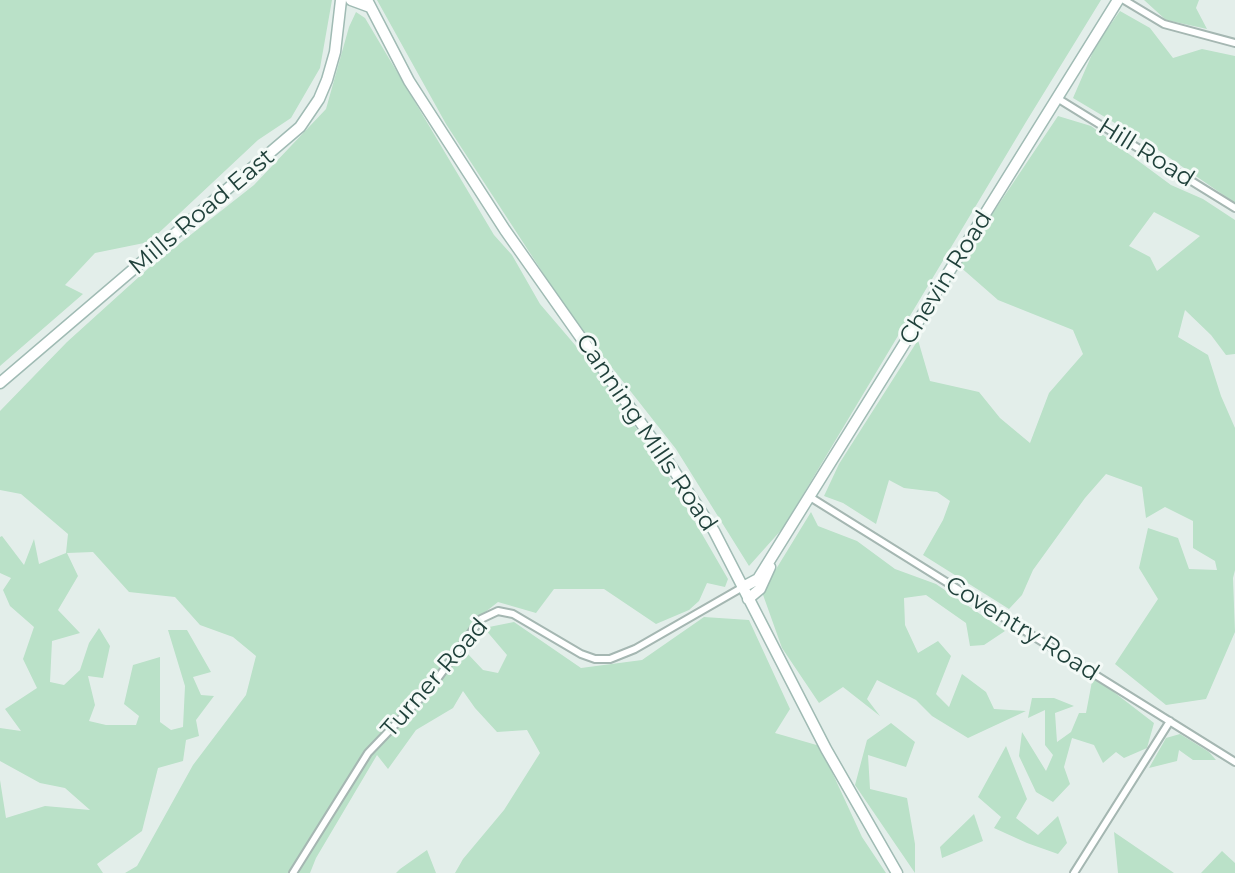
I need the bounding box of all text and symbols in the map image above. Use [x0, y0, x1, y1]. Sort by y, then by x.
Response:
street label: Hill Road [1093, 112, 1199, 194]
street label: Mills Road East [123, 143, 281, 281]
street label: Chevin Road [893, 206, 999, 350]
street label: Canning Mills Road [569, 329, 723, 537]
street label: Coventry Road [940, 570, 1104, 688]
street label: Turner Road [375, 613, 495, 743]

